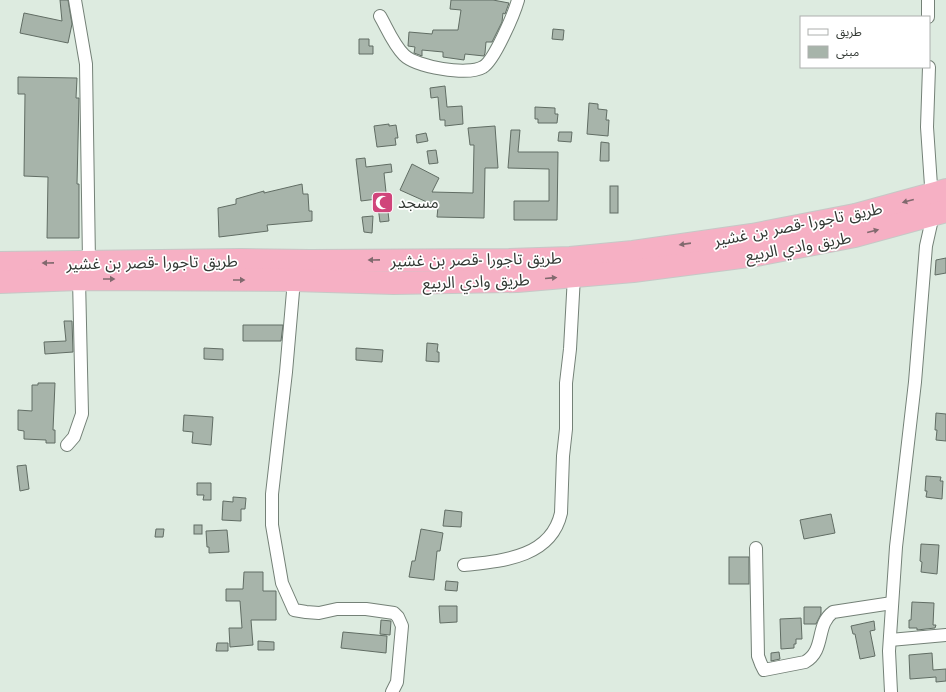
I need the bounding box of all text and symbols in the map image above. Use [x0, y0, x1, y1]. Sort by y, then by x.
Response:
legend [800, 16, 930, 68]
text: طريق [836, 23, 862, 41]
text: مبنى [836, 43, 859, 61]
mosque icon: مسجد [370, 189, 396, 215]
place label: مسجد [398, 191, 439, 214]
street label: طريق تاجورا -قصر بن غشير [711, 197, 885, 252]
one-way arrow [902, 198, 914, 204]
street label: طريق وادي الربيع [743, 226, 853, 268]
one-way arrow [867, 228, 879, 234]
one-way arrow [679, 242, 691, 248]
street label: طريق تاجورا -قصر بن غشير [389, 247, 562, 273]
street label: طريق تاجورا -قصر بن غشير [65, 250, 238, 276]
one-way arrow [367, 257, 380, 263]
one-way arrow [41, 260, 54, 266]
street label: طريق وادي الربيع [422, 268, 530, 296]
one-way arrow [545, 275, 557, 281]
one-way arrow [103, 276, 116, 282]
one-way arrow [233, 277, 246, 283]

